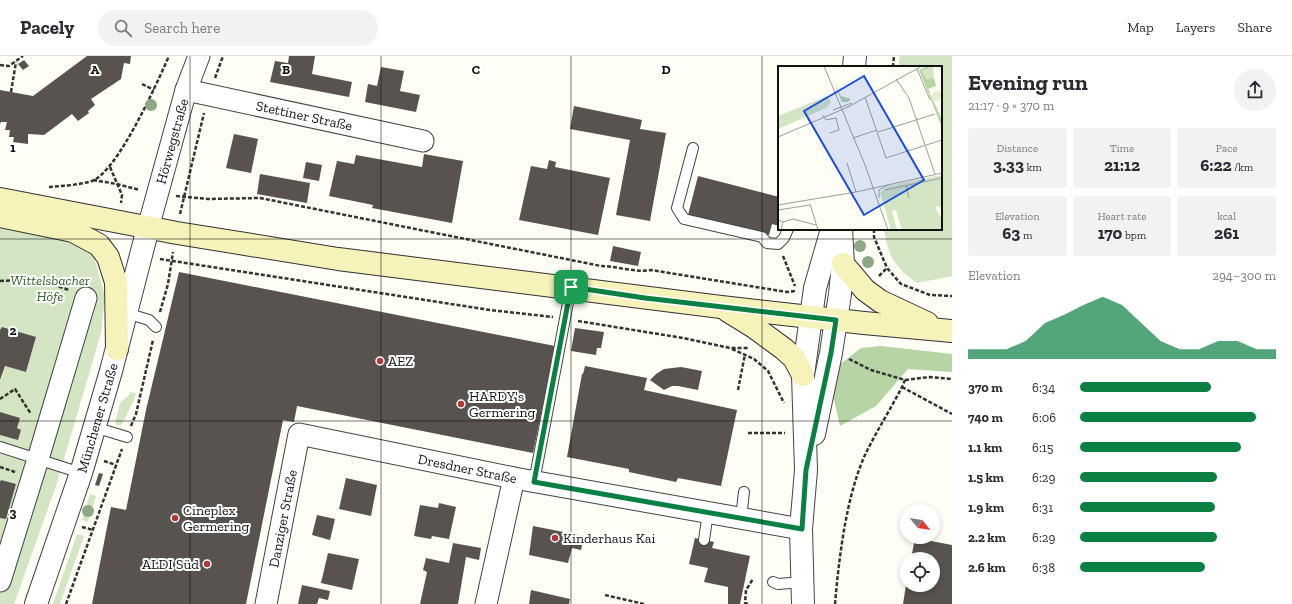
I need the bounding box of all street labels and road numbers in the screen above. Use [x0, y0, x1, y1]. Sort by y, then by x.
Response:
street label: Hörwegstraße [153, 96, 192, 186]
street label: Stettiner Straße [254, 97, 354, 135]
street label: Münchener Straße [74, 361, 122, 475]
street label: Dresdner Straße [416, 451, 519, 487]
street label: Danziger Straße [265, 468, 301, 569]

